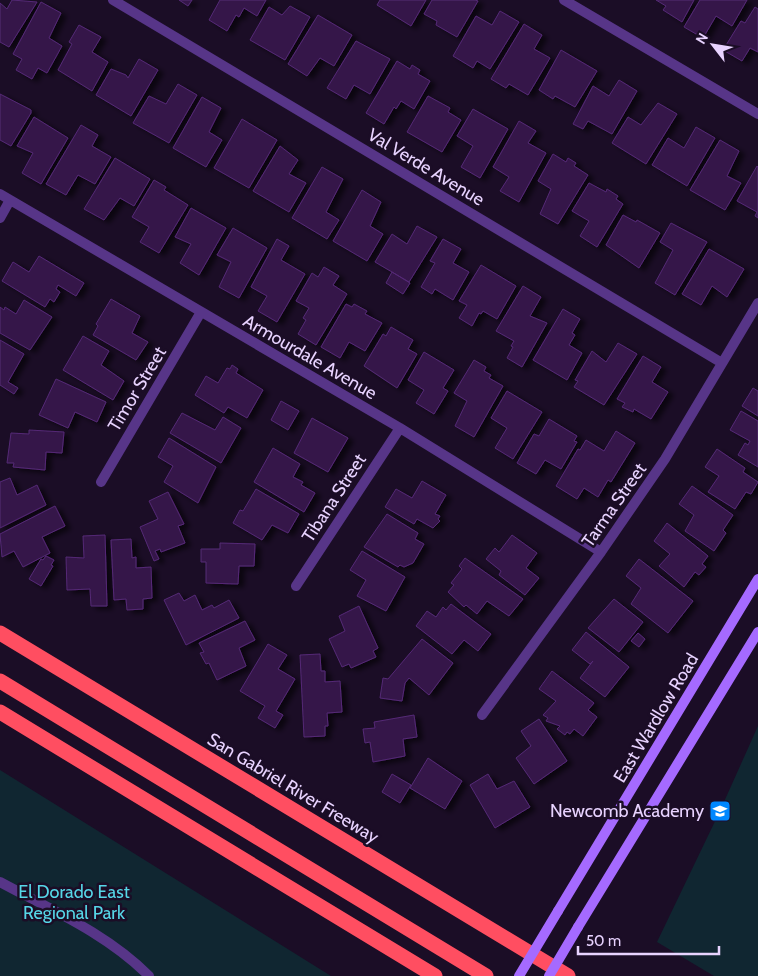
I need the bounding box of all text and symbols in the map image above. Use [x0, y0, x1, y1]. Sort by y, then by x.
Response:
north arrow [688, 20, 738, 70]
text: N [692, 29, 712, 47]
street label: Val Verde Avenue [364, 124, 488, 210]
street label: Armourdale Avenue [239, 310, 381, 404]
street label: Timor Street [103, 343, 171, 435]
street label: Tibana Street [297, 450, 371, 546]
street label: Tarma Street [577, 459, 651, 551]
street label: East Wardlow Road [609, 649, 703, 787]
street label: San Gabriel River Freeway [203, 728, 383, 848]
school or university icon: Newcomb Academy [708, 799, 732, 823]
place label: Newcomb Academy [550, 800, 704, 822]
park label: El Dorado East Regional Park [18, 881, 130, 924]
scale bar [578, 924, 719, 956]
text: 50 m [586, 932, 621, 950]

